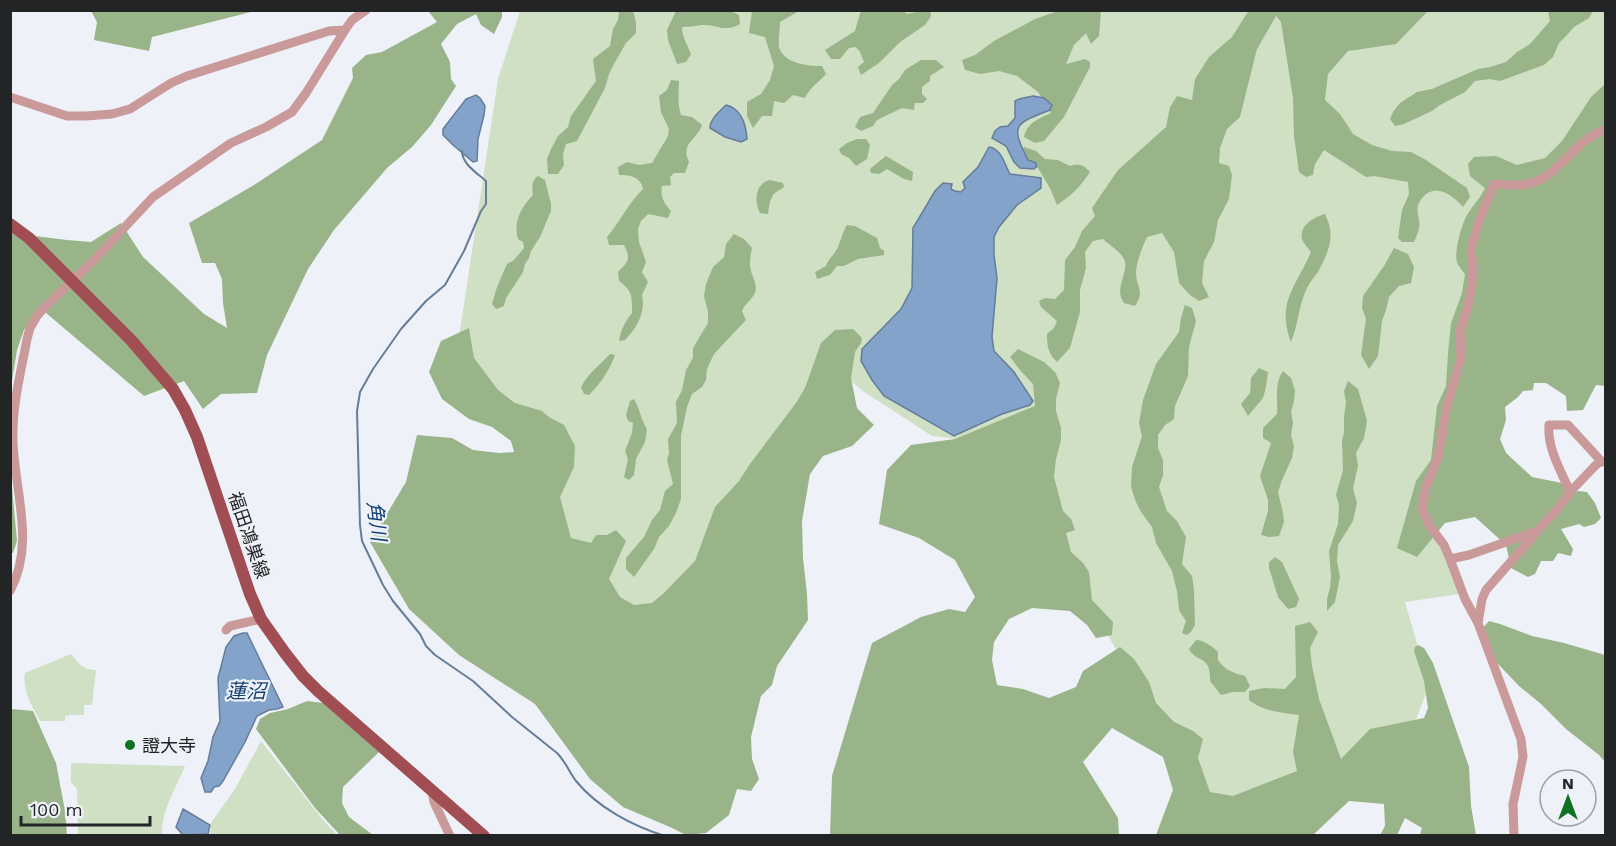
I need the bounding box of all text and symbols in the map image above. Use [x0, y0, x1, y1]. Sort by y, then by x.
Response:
street label: 福田鴻巣線 [224, 489, 274, 581]
water label: 角川 [363, 500, 392, 544]
water label: 蓮沼 [226, 679, 269, 703]
place label: 證大寺 [142, 735, 196, 756]
marker: 證大寺 [123, 738, 137, 752]
north arrow [1538, 768, 1598, 828]
text: N [1562, 774, 1574, 793]
scale bar [21, 789, 150, 827]
text: 100 m [30, 799, 83, 820]

